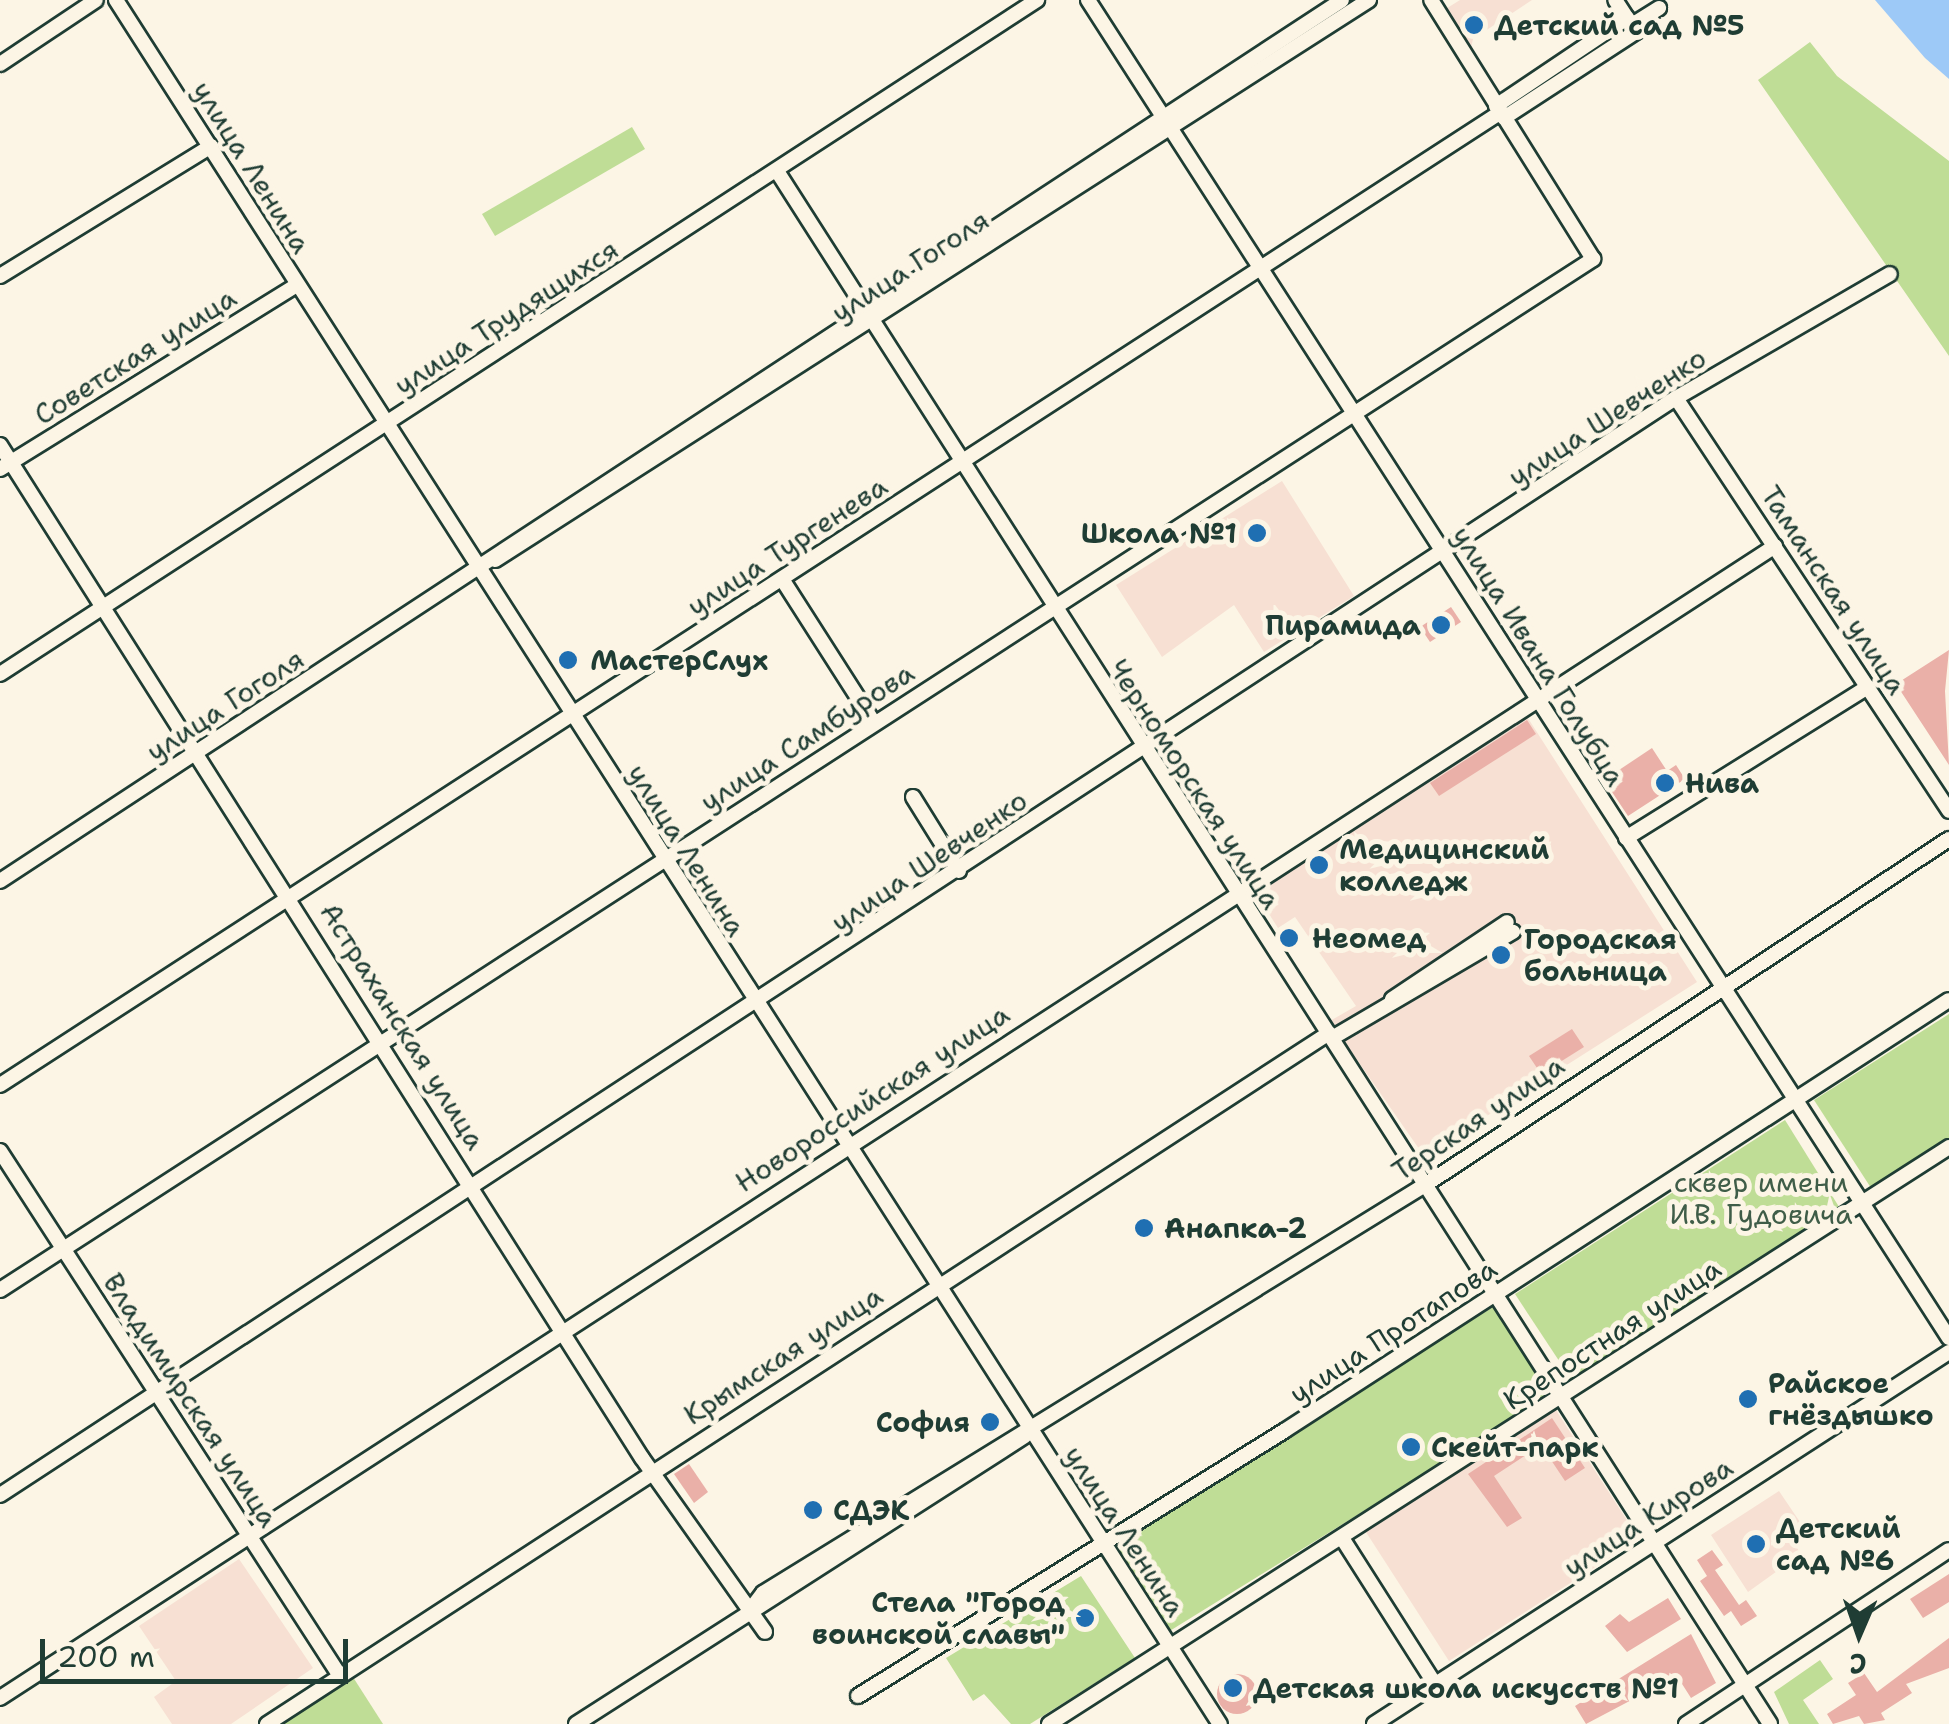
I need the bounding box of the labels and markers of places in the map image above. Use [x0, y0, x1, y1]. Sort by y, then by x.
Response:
place label: Детский сад №5 [1494, 8, 1745, 42]
marker: Детский сад №5 [1463, 14, 1485, 36]
place label: Школа №1 [1081, 516, 1237, 550]
marker: Школа №1 [1246, 522, 1268, 544]
place label: Пирамида [1265, 608, 1421, 642]
marker: Пирамида [1430, 614, 1452, 636]
place label: МастерСлух [590, 643, 768, 677]
marker: МастерСлух [555, 647, 581, 673]
place label: Нива [1685, 766, 1759, 800]
marker: Нива [1654, 772, 1676, 794]
place label: Медицинский колледж [1339, 832, 1549, 898]
marker: Медицинский колледж [1308, 854, 1330, 876]
place label: Неомед [1312, 921, 1426, 955]
place label: Городская больница [1524, 922, 1677, 988]
marker: Неомед [1276, 925, 1302, 951]
marker: Городская больница [1488, 942, 1514, 968]
place label: Анапка-2 [1164, 1211, 1307, 1245]
marker: Анапка-2 [1133, 1217, 1155, 1239]
place label: Райское гнёздышко [1768, 1366, 1934, 1432]
marker: Райское гнёздышко [1737, 1388, 1759, 1410]
place label: София [876, 1405, 970, 1439]
marker: София [979, 1411, 1001, 1433]
place label: Скейт-парк [1431, 1430, 1599, 1464]
marker: Скейт-парк [1400, 1436, 1422, 1458]
place label: СДЭК [833, 1493, 909, 1527]
marker: СДЭК [802, 1499, 824, 1521]
place label: Детский сад №6 [1776, 1511, 1901, 1577]
marker: Детский сад №6 [1745, 1533, 1767, 1555]
place label: Стела "Город воинской славы" [812, 1585, 1065, 1651]
marker: Стела "Город воинской славы" [1074, 1607, 1096, 1629]
place label: Детская школа искусcтв №1 [1253, 1671, 1679, 1705]
marker: Детская школа искусcтв №1 [1222, 1677, 1244, 1699]

